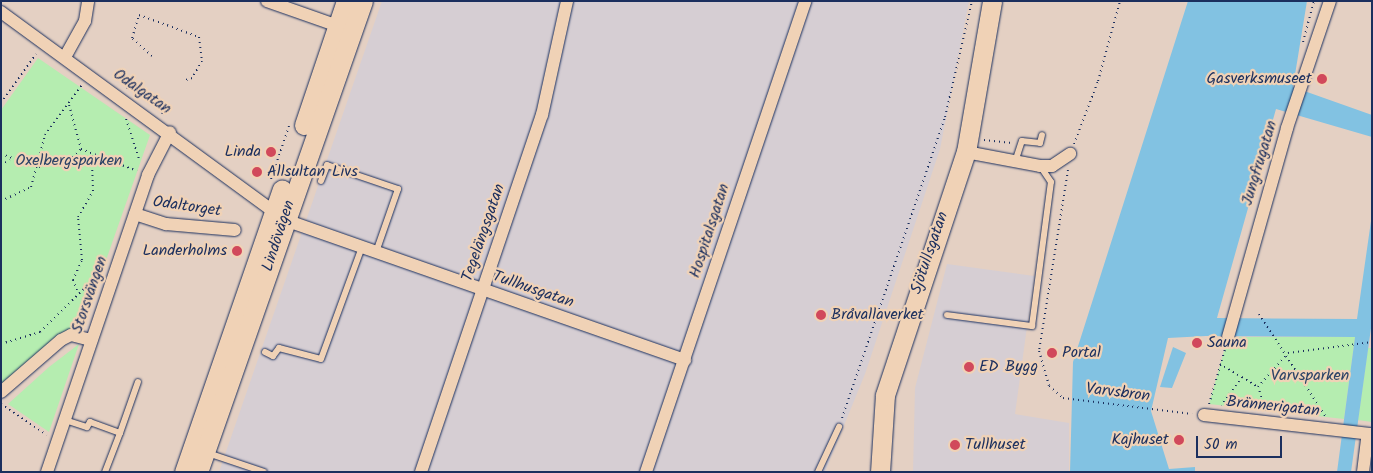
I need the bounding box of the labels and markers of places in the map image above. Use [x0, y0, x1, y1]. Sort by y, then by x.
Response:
place label: Gasverksmuseet [1206, 69, 1312, 89]
marker: Gasverksmuseet [1316, 73, 1328, 85]
place label: Linda [224, 142, 261, 162]
marker: Linda [265, 146, 277, 158]
place label: Allsultan Livs [267, 162, 358, 182]
marker: Allsultan Livs [251, 166, 263, 178]
place label: Landerholms [142, 241, 227, 261]
marker: Landerholms [231, 245, 243, 257]
place label: Bråvallaverket [831, 305, 924, 325]
marker: Bråvallaverket [815, 309, 827, 321]
place label: Sauna [1207, 333, 1247, 353]
marker: Sauna [1191, 337, 1203, 349]
place label: Portal [1062, 343, 1101, 363]
marker: Portal [1046, 347, 1058, 359]
place label: ED Bygg [979, 357, 1038, 377]
marker: ED Bygg [963, 361, 975, 373]
place label: Kajhuset [1111, 430, 1169, 450]
marker: Kajhuset [1173, 434, 1185, 446]
place label: Tullhuset [965, 435, 1026, 455]
marker: Tullhuset [949, 439, 961, 451]

